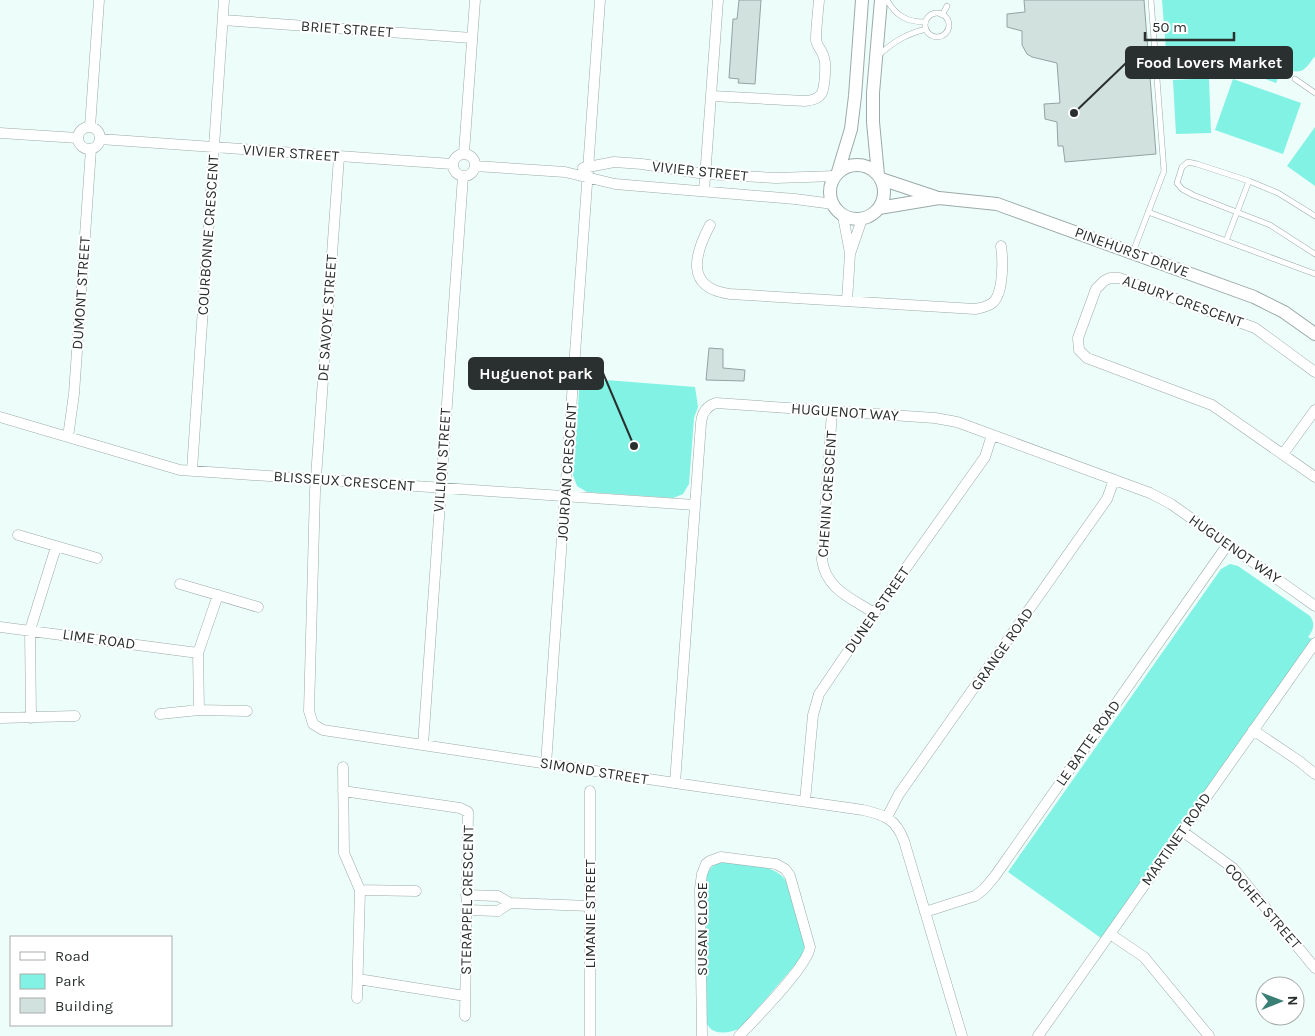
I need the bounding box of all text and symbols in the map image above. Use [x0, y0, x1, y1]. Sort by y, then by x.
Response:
scale bar [1145, 10, 1234, 42]
street label: BRIET STREET [300, 17, 394, 41]
text: 50 m [1152, 18, 1187, 36]
callout: Food Lovers Market [1126, 47, 1292, 78]
text: Food Lovers Market [1136, 53, 1282, 72]
street label: VIVIER STREET [242, 141, 340, 165]
street label: COURBONNE CRESCENT [193, 154, 223, 316]
street label: VIVIER STREET [651, 157, 749, 185]
street label: PINEHURST DRIVE [1072, 223, 1192, 281]
street label: DUMONT STREET [68, 235, 94, 350]
street label: DE SAVOYE STREET [314, 253, 340, 382]
street label: ALBURY CRESCENT [1120, 271, 1246, 331]
callout: Huguenot park [469, 358, 603, 389]
text: Huguenot park [479, 364, 593, 383]
street label: HUGUENOT WAY [790, 399, 900, 425]
street label: JOURDAN CRESCENT [553, 402, 581, 542]
street label: VILLION STREET [429, 407, 455, 513]
street label: CHENIN CRESCENT [814, 429, 840, 558]
street label: BLISSEUX CRESCENT [273, 467, 416, 495]
street label: HUGUENOT WAY [1186, 511, 1285, 588]
street label: DUNER STREET [841, 563, 914, 657]
street label: GRANGE ROAD [967, 604, 1037, 694]
street label: LIME ROAD [61, 625, 137, 653]
street label: LE BATTE ROAD [1052, 697, 1124, 789]
street label: SIMOND STREET [539, 754, 650, 789]
street label: MARTINET ROAD [1137, 789, 1215, 889]
street label: STERAPPEL CRESCENT [457, 825, 477, 975]
street label: LIMANIE STREET [581, 859, 599, 969]
street label: COCHET STREET [1221, 859, 1305, 953]
street label: SUSAN CLOSE [693, 882, 711, 976]
legend [10, 936, 172, 1026]
text: Road [55, 947, 90, 965]
text: Park [55, 972, 85, 990]
north arrow [1255, 976, 1305, 1026]
text: N [1284, 996, 1301, 1006]
text: Building [55, 997, 113, 1015]

